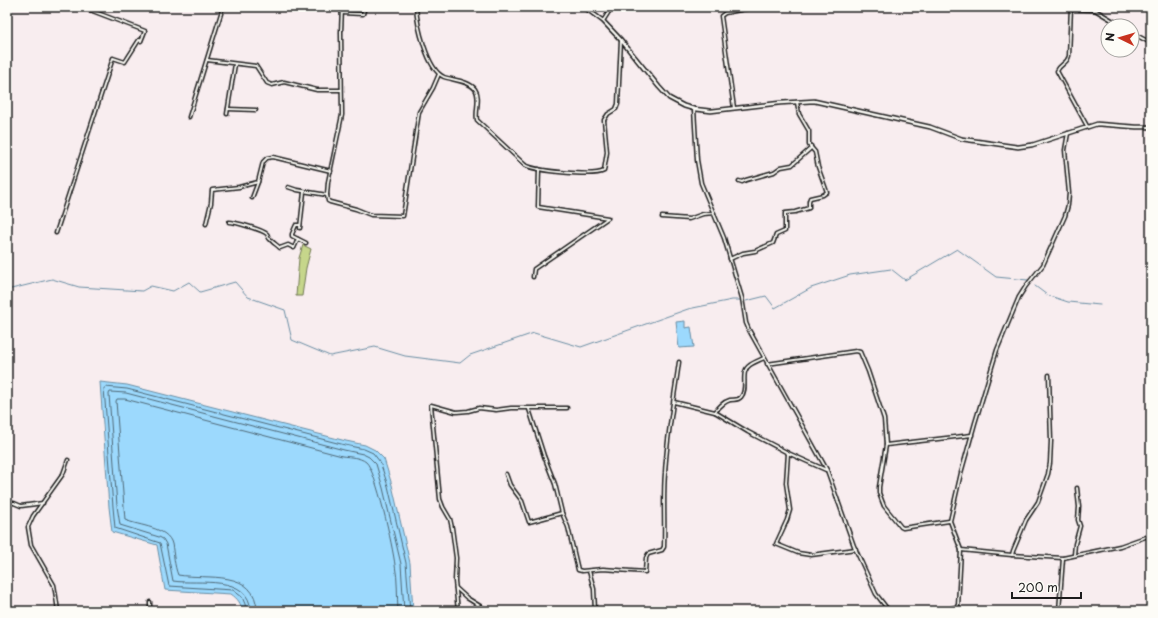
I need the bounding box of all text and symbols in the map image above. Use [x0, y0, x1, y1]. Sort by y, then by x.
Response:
north arrow [1100, 18, 1140, 58]
text: N [1101, 32, 1118, 42]
scale bar [1012, 574, 1081, 600]
text: 200 m [1018, 578, 1058, 596]

